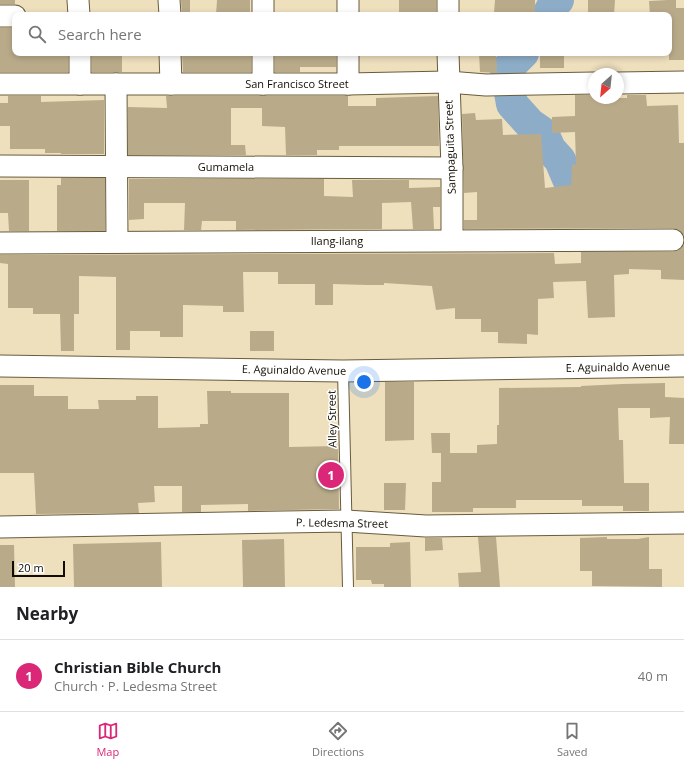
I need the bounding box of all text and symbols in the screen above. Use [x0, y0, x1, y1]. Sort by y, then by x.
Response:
search box [12, 12, 672, 56]
icon: search [26, 23, 48, 45]
text: Search here [58, 24, 142, 44]
north arrow [588, 68, 624, 104]
street label: San Francisco Street [245, 76, 349, 91]
street label: Sampaguita Street [440, 100, 459, 194]
street label: Gumamela [198, 159, 254, 174]
street label: Ilang-ilang [311, 233, 363, 248]
street label: E. Aguinaldo Avenue [566, 358, 670, 375]
street label: E. Aguinaldo Avenue [242, 361, 346, 378]
your location [354, 372, 374, 392]
street label: Alley Street [323, 390, 340, 448]
pin: 1 [318, 460, 344, 490]
street label: P. Ledesma Street [296, 514, 388, 531]
scale bar [12, 559, 65, 578]
text: 20 m [18, 560, 44, 575]
text: Nearby [16, 602, 78, 625]
text: Christian Bible Church [54, 657, 221, 677]
text: 1 [25, 667, 33, 685]
text: 40 m [638, 667, 668, 685]
text: Church · P. Ledesma Street [54, 677, 217, 695]
tab: Map [96, 720, 119, 759]
tab: Directions [312, 720, 364, 759]
tab: Saved [557, 720, 588, 759]

